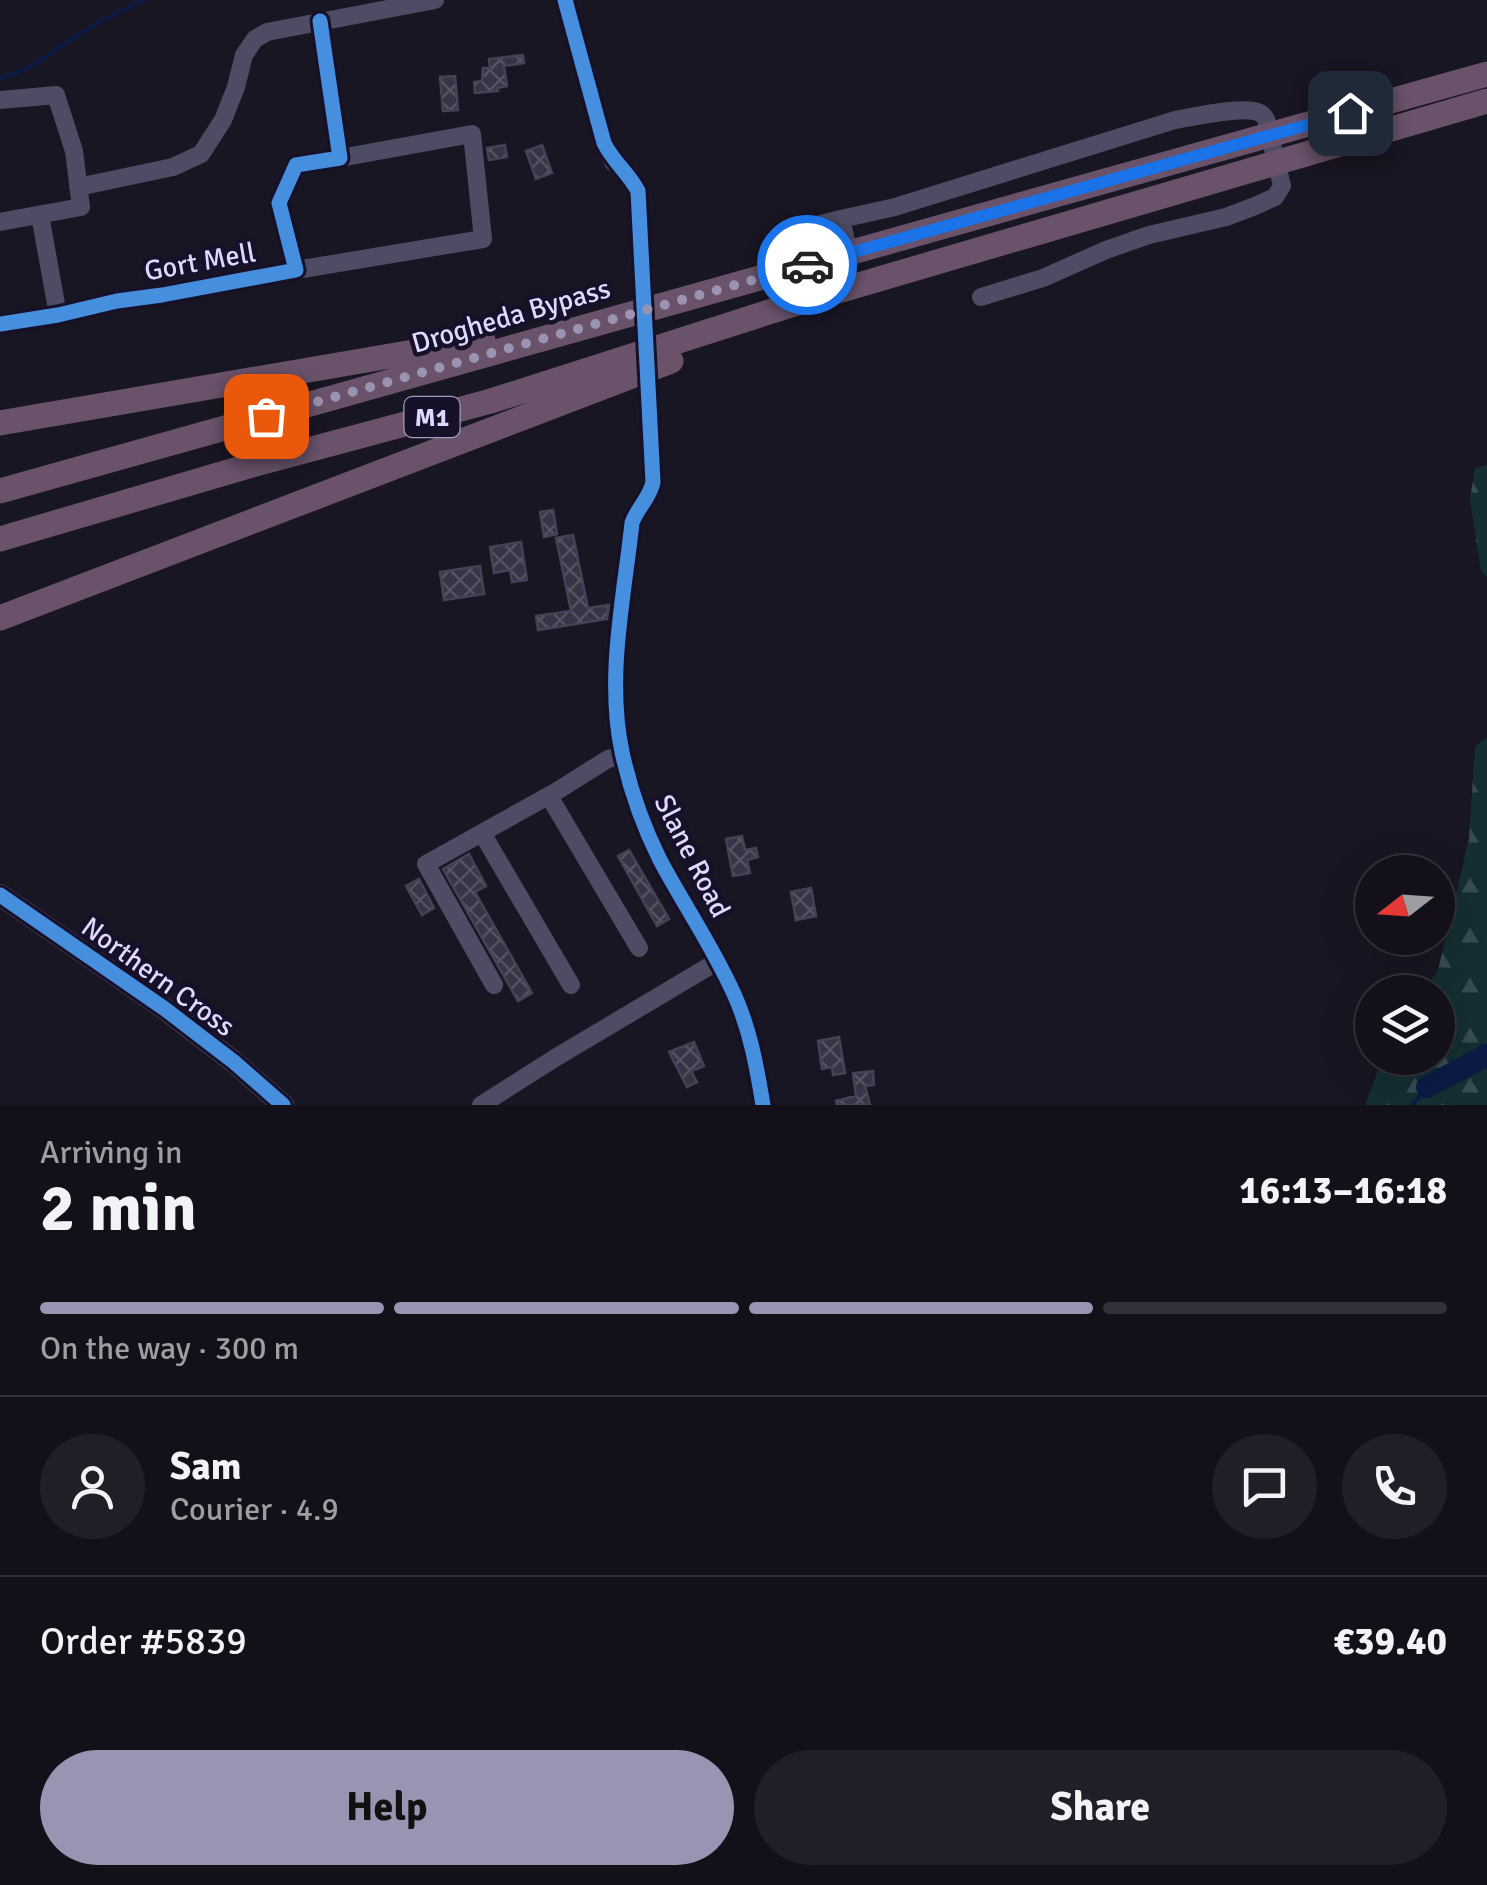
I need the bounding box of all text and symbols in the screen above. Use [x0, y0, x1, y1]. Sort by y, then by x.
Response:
pin [1308, 71, 1393, 156]
icon: home [1323, 86, 1378, 141]
courier [757, 215, 857, 315]
street label: Gort Mell [142, 236, 258, 288]
icon: car [780, 238, 835, 293]
street label: Drogheda Bypass [408, 271, 614, 361]
pin [224, 374, 309, 459]
icon: bag [239, 389, 294, 444]
road number: M1 [404, 397, 460, 437]
street label: Slane Road [647, 789, 737, 923]
north arrow [1355, 855, 1455, 955]
map controls [1355, 855, 1455, 1075]
street label: Northern Cross [75, 910, 241, 1044]
button: layers [1355, 975, 1455, 1075]
text: Arriving in [40, 1133, 182, 1172]
text: 16:13–16:18 [1239, 1167, 1447, 1214]
text: 2 min [40, 1169, 197, 1249]
text: On the way · 300 m [40, 1329, 299, 1368]
button: person [40, 1434, 145, 1539]
button: chat [1212, 1434, 1317, 1539]
button: phone [1342, 1434, 1447, 1539]
text: Sam [170, 1443, 241, 1490]
text: Courier · 4.9 [170, 1490, 339, 1529]
text: Order #5839 [40, 1618, 247, 1665]
text: €39.40 [1334, 1618, 1447, 1665]
button: Help [40, 1750, 734, 1865]
button: Share [754, 1750, 1447, 1865]

